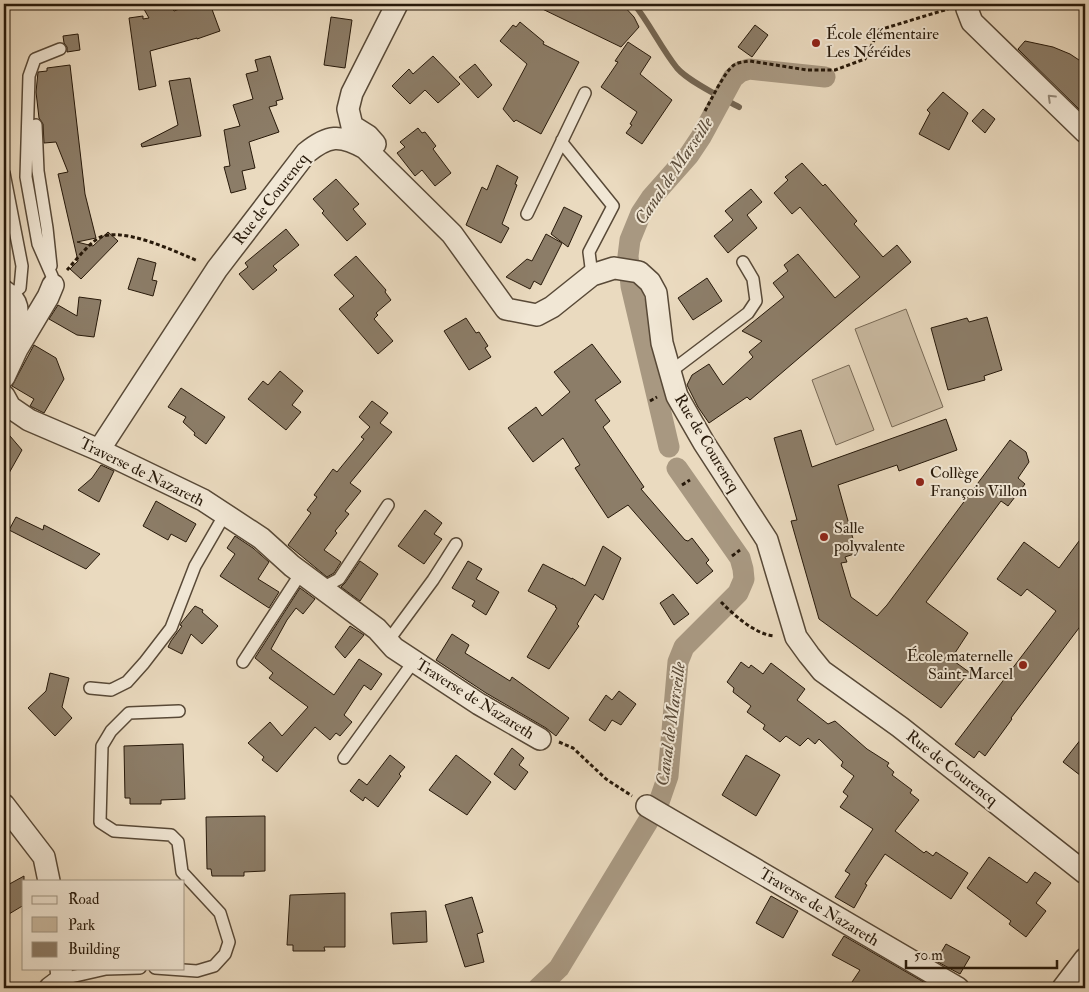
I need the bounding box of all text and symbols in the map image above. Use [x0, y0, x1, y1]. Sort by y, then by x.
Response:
place label: École élémentaire Les Néréides [826, 23, 939, 62]
marker: École élémentaire Les Néréides [810, 37, 822, 49]
one-way arrow [1048, 95, 1057, 104]
water label: Canal de Marseille [629, 112, 719, 229]
street label: Rue de Courencq [229, 149, 313, 249]
street label: Rue de Courencq [670, 390, 744, 496]
street label: Traverse de Nazareth [76, 433, 208, 511]
place label: Collège François Villon [930, 463, 1027, 501]
marker: Collège François Villon [914, 476, 926, 488]
place label: Salle polyvalente [833, 518, 905, 557]
marker: Salle polyvalente [818, 531, 830, 543]
place label: École maternelle Saint-Marcel [907, 645, 1013, 684]
street label: Traverse de Nazareth [412, 654, 539, 744]
water label: Canal de Marseille [651, 659, 691, 788]
marker: École maternelle Saint-Marcel [1017, 659, 1029, 671]
street label: Rue de Courencq [902, 726, 1002, 810]
street label: Traverse de Nazareth [755, 863, 883, 951]
legend [22, 880, 185, 970]
text: Road [68, 890, 100, 909]
text: Park [68, 916, 95, 935]
scale bar [906, 937, 1058, 969]
text: Building [68, 940, 120, 959]
text: 50 m [914, 946, 943, 965]

